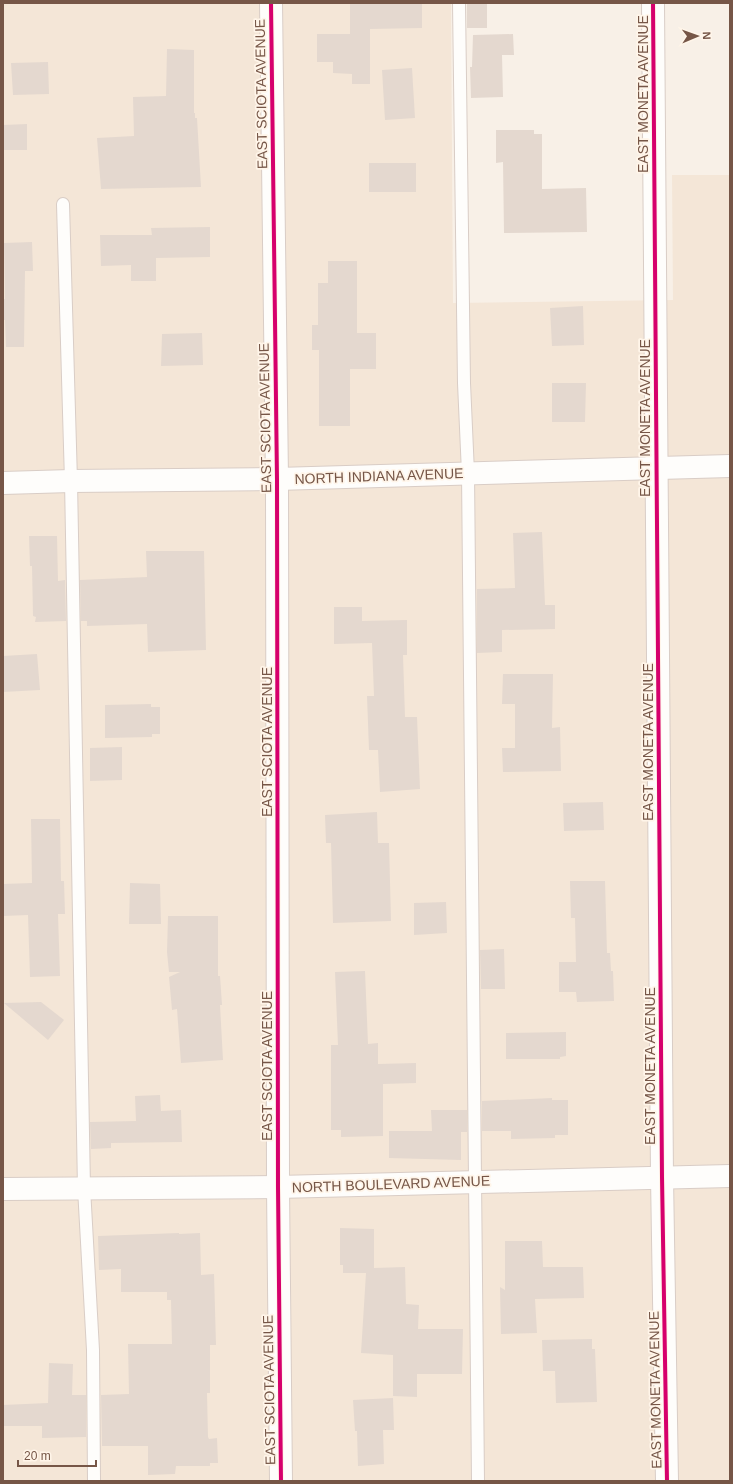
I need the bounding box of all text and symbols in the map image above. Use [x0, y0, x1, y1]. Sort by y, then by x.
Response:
street label: EAST MONETA AVENUE [635, 15, 651, 173]
north arrow [677, 16, 717, 56]
street label: EAST SCIOTA AVENUE [252, 19, 270, 169]
text: N [701, 31, 713, 40]
street label: EAST MONETA AVENUE [637, 339, 653, 497]
street label: EAST SCIOTA AVENUE [256, 343, 274, 493]
street label: NORTH INDIANA AVENUE [294, 465, 464, 487]
street label: EAST MONETA AVENUE [640, 663, 656, 821]
street label: EAST SCIOTA AVENUE [259, 667, 275, 817]
street label: EAST MONETA AVENUE [642, 987, 658, 1145]
street label: EAST SCIOTA AVENUE [259, 991, 275, 1141]
street label: NORTH BOULEVARD AVENUE [292, 1173, 490, 1195]
street label: EAST MONETA AVENUE [646, 1311, 664, 1469]
street label: EAST SCIOTA AVENUE [260, 1315, 278, 1465]
scale bar [18, 1442, 96, 1468]
text: 20 m [24, 1449, 51, 1463]

